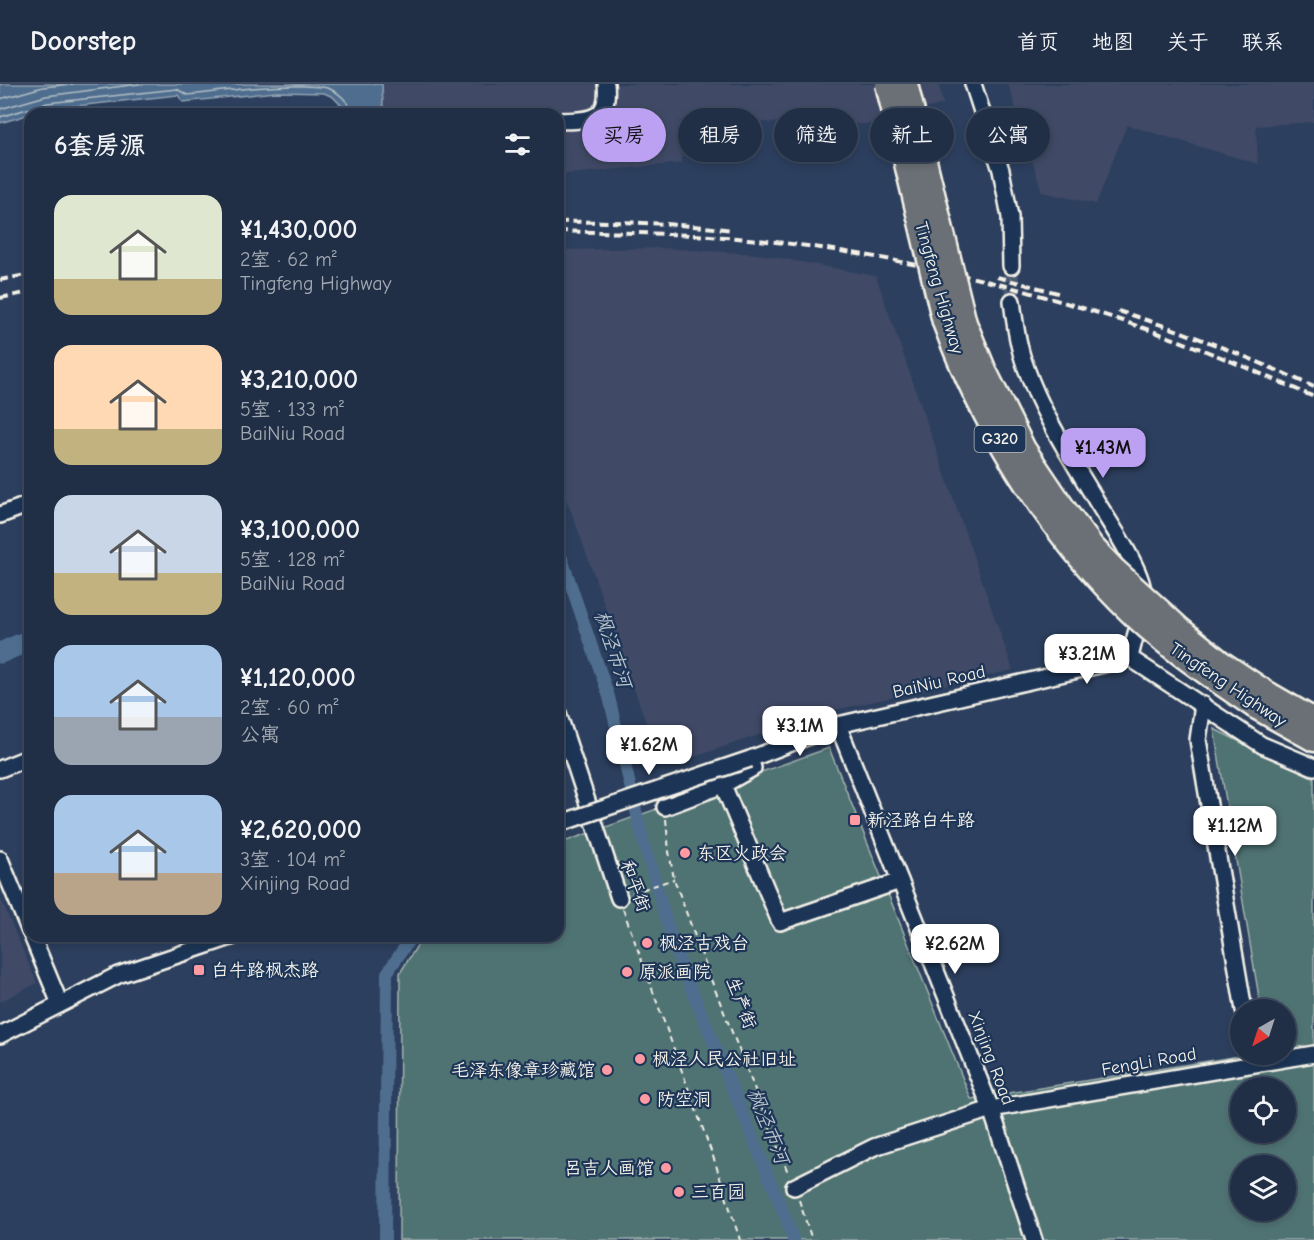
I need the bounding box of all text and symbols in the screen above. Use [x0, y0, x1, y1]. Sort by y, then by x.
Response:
text: Doorstep [30, 25, 136, 57]
text: 首页 [1017, 30, 1059, 54]
text: 地图 [1092, 30, 1134, 54]
text: 关于 [1167, 30, 1209, 54]
text: 联系 [1242, 30, 1284, 54]
chip: 买房 [582, 108, 666, 162]
chip: 租房 [678, 108, 762, 162]
chip: 筛选 [774, 108, 858, 162]
chip: 新上 [870, 108, 954, 162]
chip: 公寓 [966, 108, 1050, 162]
icon: filters [501, 128, 534, 161]
text: 6套房源 [54, 131, 146, 161]
text: ¥1,430,000 [240, 215, 357, 245]
icon: home [102, 219, 174, 291]
street label: Tingfeng Highway [910, 220, 968, 357]
text: 2室 · 62 m² [240, 248, 337, 271]
text: Tingfeng Highway [240, 272, 391, 295]
text: ¥3,210,000 [240, 365, 358, 395]
icon: home [102, 369, 174, 441]
text: 5室 · 133 m² [240, 398, 344, 421]
text: BaiNiu Road [240, 422, 345, 445]
road number: G320 [974, 426, 1026, 452]
pin: ¥1.43M [1054, 428, 1152, 479]
text: ¥1.43M [1075, 436, 1131, 459]
text: ¥3,100,000 [240, 515, 360, 545]
icon: home [102, 519, 174, 591]
text: 5室 · 128 m² [240, 548, 345, 571]
text: BaiNiu Road [240, 572, 345, 595]
water label: 枫泾市河 [590, 607, 637, 693]
pin: ¥3.21M [1038, 634, 1136, 685]
street label: Tingfeng Highway [1166, 638, 1291, 732]
text: ¥3.21M [1058, 642, 1116, 665]
street label: BaiNiu Road [891, 661, 987, 703]
text: ¥1,120,000 [240, 663, 356, 693]
icon: home [102, 669, 174, 741]
text: 2室 · 60 m² [240, 696, 339, 719]
pin: ¥3.1M [758, 706, 842, 757]
text: ¥3.1M [776, 714, 824, 737]
text: 公寓 [240, 723, 280, 746]
pin: ¥1.62M [600, 725, 698, 776]
text: ¥1.62M [620, 733, 678, 756]
pin: ¥1.12M [1186, 806, 1284, 857]
place label: 新泾路白牛路 [867, 810, 975, 831]
marker: 新泾路白牛路 [848, 813, 862, 827]
text: ¥1.12M [1207, 814, 1263, 837]
text: ¥2,620,000 [240, 815, 362, 845]
icon: home [102, 819, 174, 891]
place label: 东区火政会 [697, 843, 787, 864]
marker: 东区火政会 [678, 846, 692, 860]
text: 3室 · 104 m² [240, 848, 345, 871]
street label: 和平街 [616, 857, 654, 915]
text: Xinjing Road [240, 872, 350, 895]
pin: ¥2.62M [906, 924, 1004, 975]
text: ¥2.62M [925, 932, 985, 955]
place label: 枫泾古戏台 [659, 933, 749, 954]
marker: 枫泾古戏台 [640, 936, 654, 950]
place label: 白牛路枫杰路 [211, 960, 319, 981]
place label: 原派画院 [639, 962, 711, 983]
marker: 白牛路枫杰路 [192, 963, 206, 977]
marker: 原派画院 [620, 965, 634, 979]
street label: 生产街 [722, 974, 760, 1032]
north arrow [1230, 999, 1296, 1065]
map controls [1230, 999, 1296, 1221]
street label: Xinjing Road [963, 1008, 1019, 1108]
street label: FengLi Road [1100, 1043, 1198, 1081]
place label: 枫泾人民公社旧址 [652, 1049, 796, 1070]
marker: 枫泾人民公社旧址 [633, 1052, 647, 1066]
place label: 毛泽东像章珍藏馆 [451, 1060, 595, 1081]
marker: 毛泽东像章珍藏馆 [600, 1063, 614, 1077]
button: locate [1230, 1077, 1296, 1143]
water label: 枫泾市河 [742, 1085, 795, 1170]
place label: 防空洞 [657, 1089, 711, 1110]
marker: 防空洞 [638, 1092, 652, 1106]
button: layers [1230, 1155, 1296, 1221]
place label: 吕吉人画馆 [564, 1158, 654, 1179]
marker: 吕吉人画馆 [659, 1161, 673, 1175]
place label: 三百园 [691, 1182, 745, 1203]
marker: 三百园 [672, 1185, 686, 1199]

